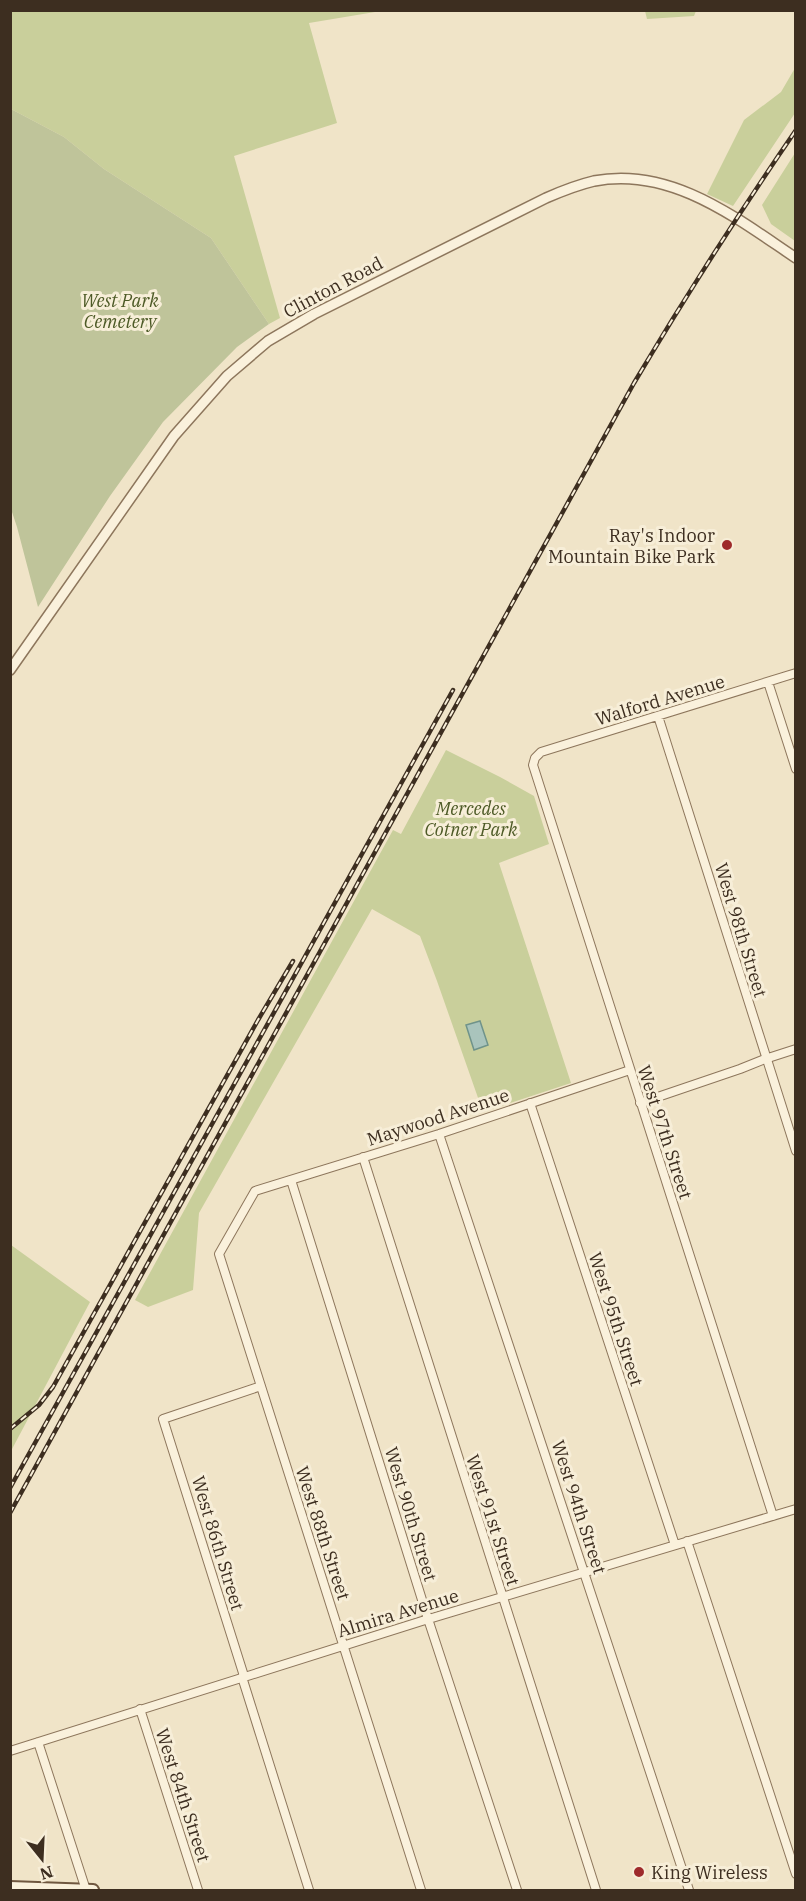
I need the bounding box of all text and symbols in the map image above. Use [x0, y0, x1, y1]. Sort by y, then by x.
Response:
street label: Clinton Road [279, 251, 387, 323]
park label: West Park Cemetery [81, 289, 159, 333]
place label: Ray's Indoor Mountain Bike Park [548, 524, 715, 568]
marker: Ray's Indoor Mountain Bike Park [720, 538, 734, 552]
street label: Walford Avenue [592, 669, 728, 731]
park label: Mercedes Cotner Park [424, 797, 518, 841]
street label: West 98th Street [710, 860, 772, 1000]
street label: West 97th Street [633, 1062, 697, 1202]
street label: Maywood Avenue [364, 1083, 512, 1151]
street label: West 95th Street [584, 1249, 648, 1389]
street label: West 94th Street [547, 1437, 611, 1577]
street label: West 90th Street [380, 1444, 442, 1584]
street label: West 91st Street [461, 1451, 525, 1589]
street label: West 88th Street [291, 1463, 355, 1603]
street label: West 86th Street [187, 1473, 249, 1613]
street label: Almira Avenue [335, 1584, 461, 1642]
street label: West 84th Street [151, 1725, 215, 1865]
north arrow [12, 1829, 72, 1889]
place label: King Wireless [651, 1861, 768, 1884]
text: N [38, 1862, 56, 1885]
marker: King Wireless [632, 1865, 646, 1879]

